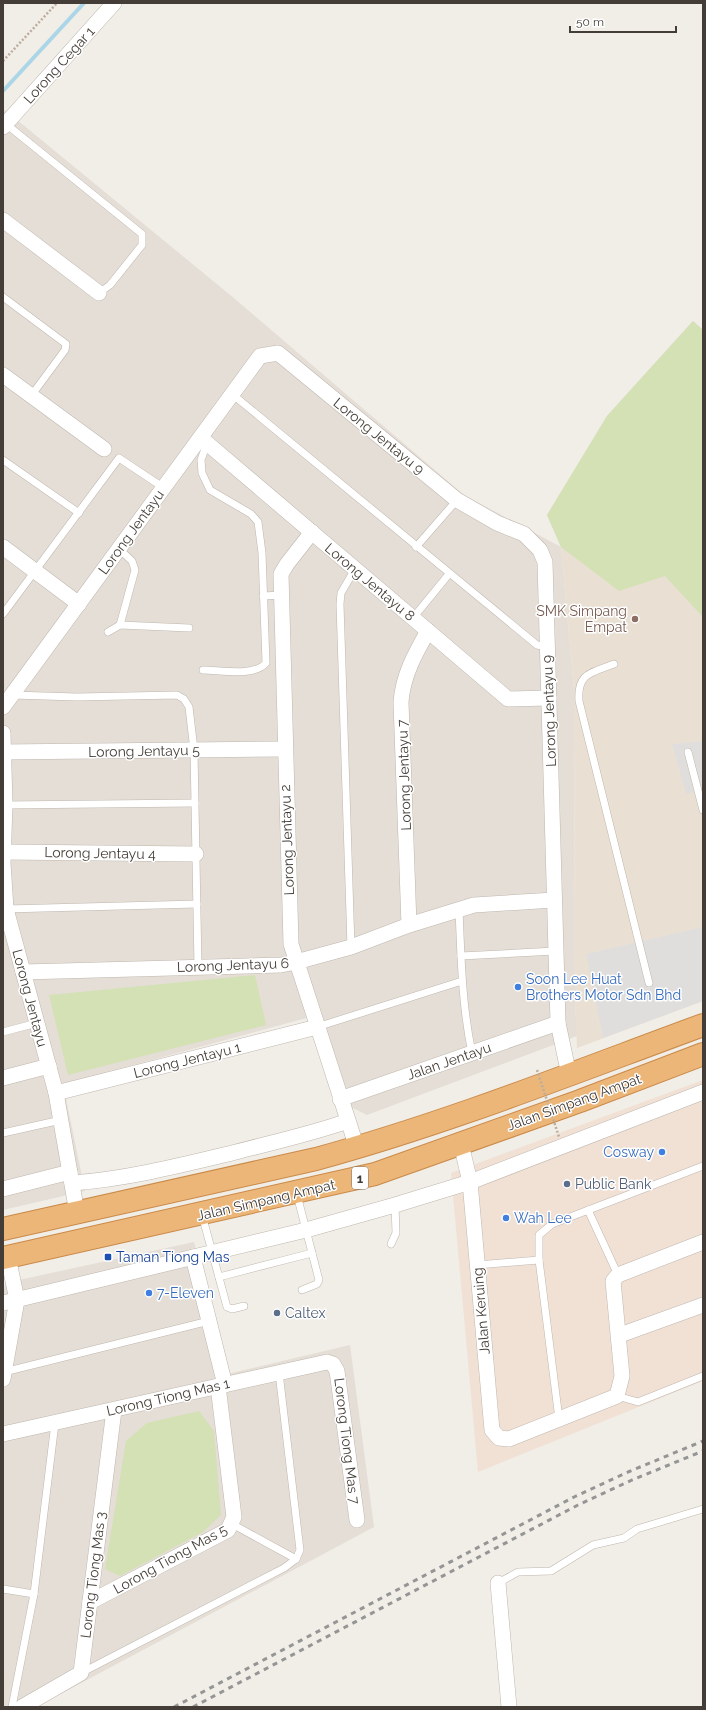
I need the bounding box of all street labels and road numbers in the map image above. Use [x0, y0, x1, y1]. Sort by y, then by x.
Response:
street label: Lorong Cegar 1 [20, 23, 98, 107]
street label: Lorong Jentayu 9 [330, 395, 428, 477]
street label: Lorong Jentayu [95, 487, 167, 577]
street label: Lorong Jentayu 8 [322, 540, 418, 624]
street label: Lorong Jentayu 9 [539, 655, 559, 767]
street label: Lorong Jentayu 7 [394, 719, 414, 831]
street label: Lorong Jentayu 5 [88, 742, 200, 760]
street label: Lorong Jentayu 2 [277, 784, 297, 896]
street label: Lorong Jentayu 4 [44, 844, 156, 862]
street label: Lorong Jentayu [9, 947, 51, 1049]
street label: Lorong Jentayu 6 [177, 955, 289, 975]
street label: Lorong Jentayu 1 [132, 1039, 242, 1081]
street label: Jalan Jentayu [405, 1039, 493, 1083]
street label: Jalan Simpang Ampat [505, 1070, 643, 1134]
road number: 1 [352, 1167, 368, 1189]
street label: Jalan Simpang Ampat [195, 1176, 337, 1224]
street label: Jalan Keruing [469, 1267, 493, 1355]
street label: Lorong Tiong Mas 1 [105, 1375, 231, 1419]
street label: Lorong Tiong Mas 7 [331, 1377, 363, 1506]
street label: Lorong Tiong Mas 3 [77, 1511, 109, 1639]
street label: Lorong Tiong Mas 5 [110, 1521, 230, 1597]

